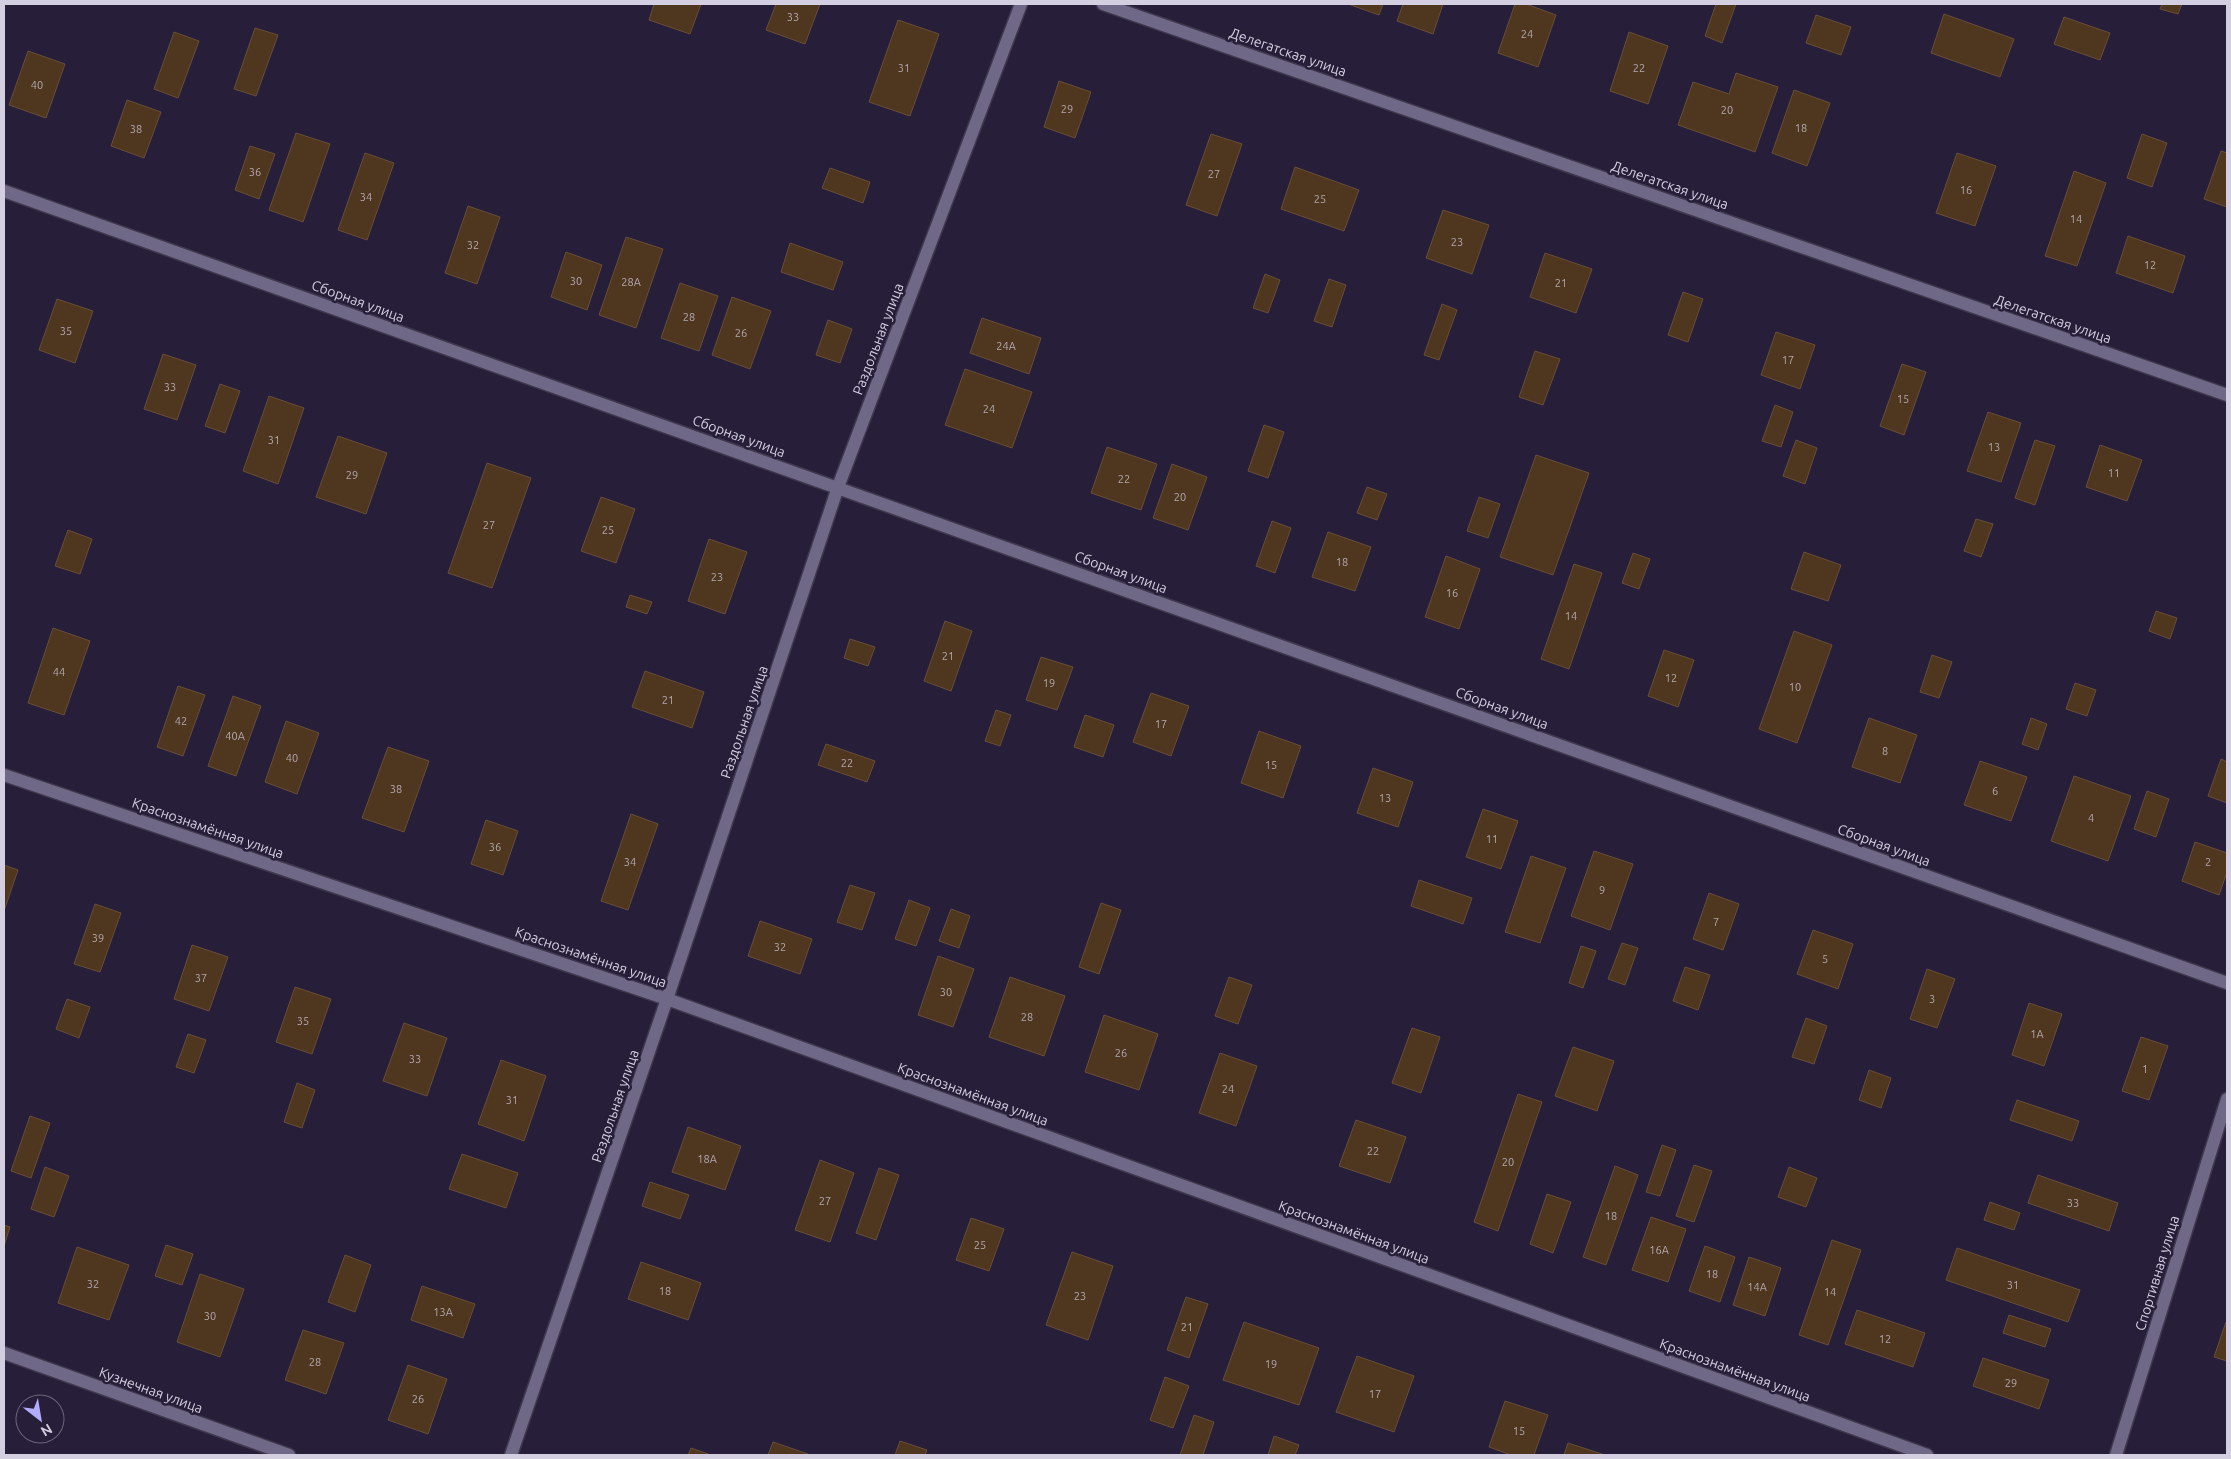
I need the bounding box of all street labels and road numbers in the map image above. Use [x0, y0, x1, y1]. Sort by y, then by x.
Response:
street label: Делегатская улица [1228, 25, 1348, 79]
street label: Делегатская улица [1610, 158, 1730, 212]
street label: Сборная улица [309, 277, 407, 325]
street label: Раздольная улица [849, 281, 907, 397]
street label: Делегатская улица [1993, 292, 2113, 346]
street label: Сборная улица [690, 412, 788, 460]
street label: Сборная улица [1072, 548, 1170, 596]
street label: Раздольная улица [717, 663, 771, 781]
street label: Сборная улица [1453, 684, 1551, 732]
street label: Краснознамённая улица [130, 795, 286, 861]
street label: Сборная улица [1835, 821, 1933, 869]
street label: Краснознамённая улица [513, 924, 669, 990]
street label: Раздольная улица [588, 1047, 642, 1165]
street label: Краснознамённая улица [895, 1059, 1051, 1129]
street label: Краснознамённая улица [1276, 1197, 1432, 1267]
street label: Спортивная улица [2132, 1213, 2182, 1333]
street label: Краснознамённая улица [1657, 1335, 1813, 1405]
street label: Кузнечная улица [97, 1364, 205, 1416]

